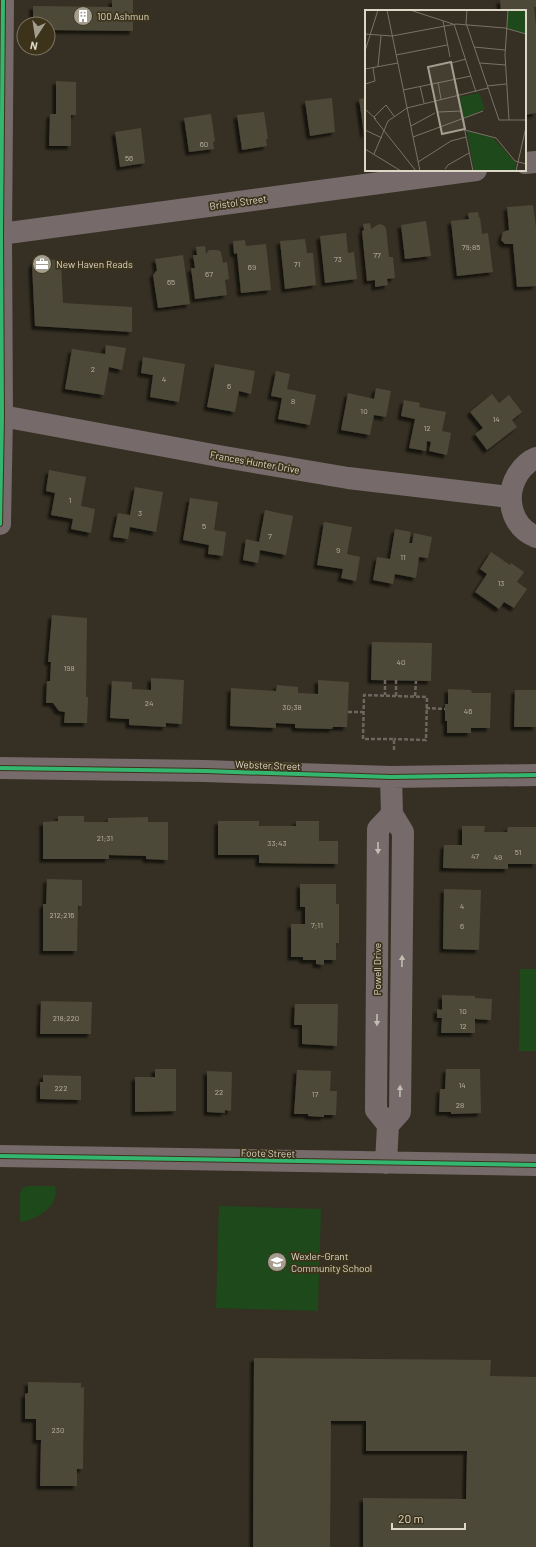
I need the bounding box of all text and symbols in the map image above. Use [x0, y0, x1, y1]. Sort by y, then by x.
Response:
building icon: 100 Ashmun [72, 5, 94, 27]
place label: 100 Ashmun [97, 10, 149, 22]
inset map [365, 10, 526, 171]
north arrow [16, 16, 56, 56]
text: N [29, 39, 39, 53]
house number: 60 [200, 139, 208, 149]
house number: 56 [125, 153, 133, 163]
street label: Bristol Street [209, 192, 268, 212]
house number: 79;85 [462, 242, 480, 252]
house number: 77 [373, 250, 381, 260]
office icon: New Haven Reads [31, 253, 53, 275]
house number: 73 [334, 254, 342, 264]
place label: New Haven Reads [56, 258, 133, 270]
house number: 71 [294, 259, 301, 269]
house number: 69 [248, 262, 256, 272]
house number: 67 [205, 269, 213, 279]
house number: 65 [167, 277, 175, 287]
house number: 2 [91, 364, 95, 374]
house number: 4 [162, 374, 166, 384]
house number: 6 [227, 381, 231, 391]
house number: 8 [291, 396, 295, 406]
house number: 10 [360, 406, 368, 416]
house number: 14 [492, 414, 500, 424]
house number: 12 [423, 423, 431, 433]
street label: Frances Hunter Drive [209, 448, 301, 476]
house number: 1 [69, 495, 72, 505]
house number: 3 [138, 508, 142, 518]
house number: 5 [202, 521, 206, 531]
house number: 7 [268, 531, 272, 541]
house number: 9 [336, 545, 340, 555]
house number: 11 [400, 552, 406, 562]
house number: 13 [498, 578, 504, 588]
house number: 40 [397, 657, 405, 667]
house number: 198 [63, 663, 75, 673]
house number: 24 [145, 698, 153, 708]
house number: 30;38 [282, 702, 302, 712]
house number: 46 [464, 706, 472, 716]
street label: Webster Street [235, 758, 301, 772]
house number: 21;31 [97, 833, 113, 843]
house number: 33;43 [267, 838, 287, 848]
one-way arrow [375, 842, 381, 855]
house number: 51 [515, 847, 522, 857]
house number: 47 [471, 851, 479, 861]
house number: 49 [494, 852, 502, 862]
house number: 4 [460, 901, 464, 911]
house number: 212;216 [50, 910, 74, 920]
house number: 7;11 [311, 920, 323, 930]
house number: 6 [460, 921, 464, 931]
street label: Powell Drive [371, 943, 383, 995]
one-way arrow [399, 954, 405, 967]
house number: 10 [459, 1006, 467, 1016]
house number: 218;220 [53, 1013, 79, 1023]
one-way arrow [374, 1014, 380, 1027]
house number: 12 [459, 1021, 467, 1031]
house number: 14 [458, 1080, 466, 1090]
house number: 222 [55, 1083, 67, 1093]
one-way arrow [397, 1084, 403, 1097]
house number: 22 [215, 1087, 223, 1097]
house number: 17 [312, 1089, 319, 1099]
house number: 28 [456, 1100, 464, 1110]
street label: Foote Street [241, 1147, 296, 1159]
place label: Wexler-Grant Community School [291, 1250, 372, 1274]
school or university icon: Wexler-Grant Community School [266, 1251, 288, 1273]
house number: 230 [52, 1425, 64, 1435]
scale bar [392, 1505, 465, 1531]
text: 20 m [398, 1511, 424, 1525]

